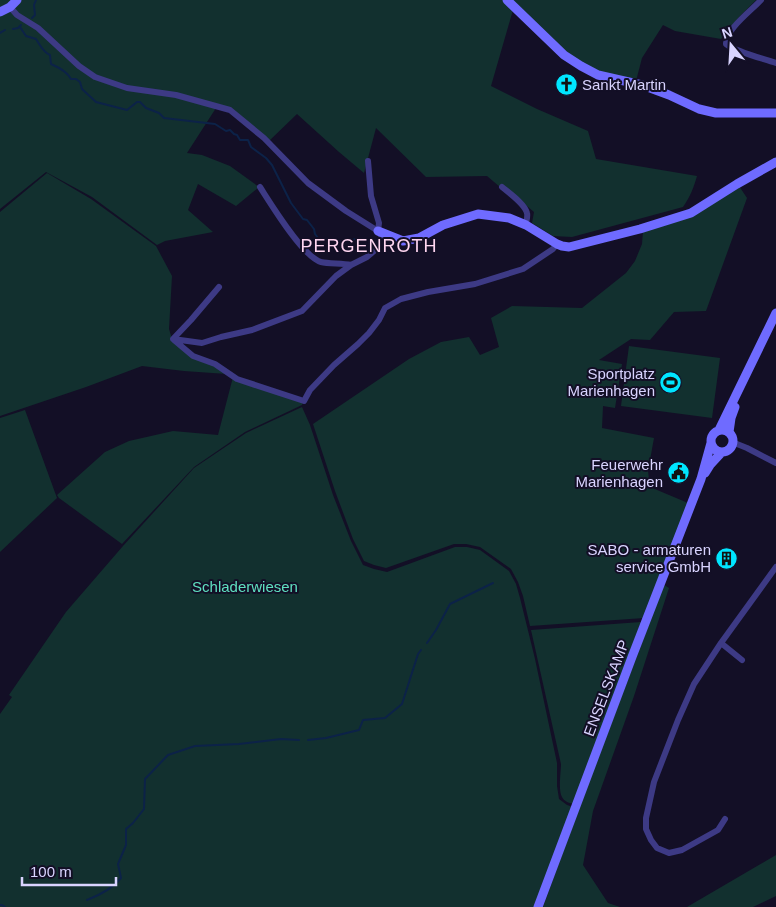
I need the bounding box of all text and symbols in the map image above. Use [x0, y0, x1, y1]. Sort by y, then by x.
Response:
north arrow [706, 20, 756, 70]
text: N [720, 23, 734, 42]
church icon: Sankt Martin [554, 72, 578, 96]
place label: Sankt Martin [582, 76, 666, 93]
district label: PERGENROTH [300, 236, 438, 256]
place label: Sportplatz Marienhagen [567, 365, 655, 399]
sports icon: Sportplatz Marienhagen [659, 370, 683, 394]
place label: Feuerwehr Marienhagen [575, 456, 663, 490]
public building icon: Feuerwehr Marienhagen [667, 461, 691, 485]
place label: SABO - armaturen service GmbH [588, 541, 711, 575]
building icon: SABO - armaturen service GmbH [715, 546, 739, 570]
park label: Schladerwiesen [192, 578, 298, 595]
street label: ENSELSKAMP [580, 637, 632, 739]
scale bar [22, 854, 116, 886]
text: 100 m [30, 863, 72, 880]

